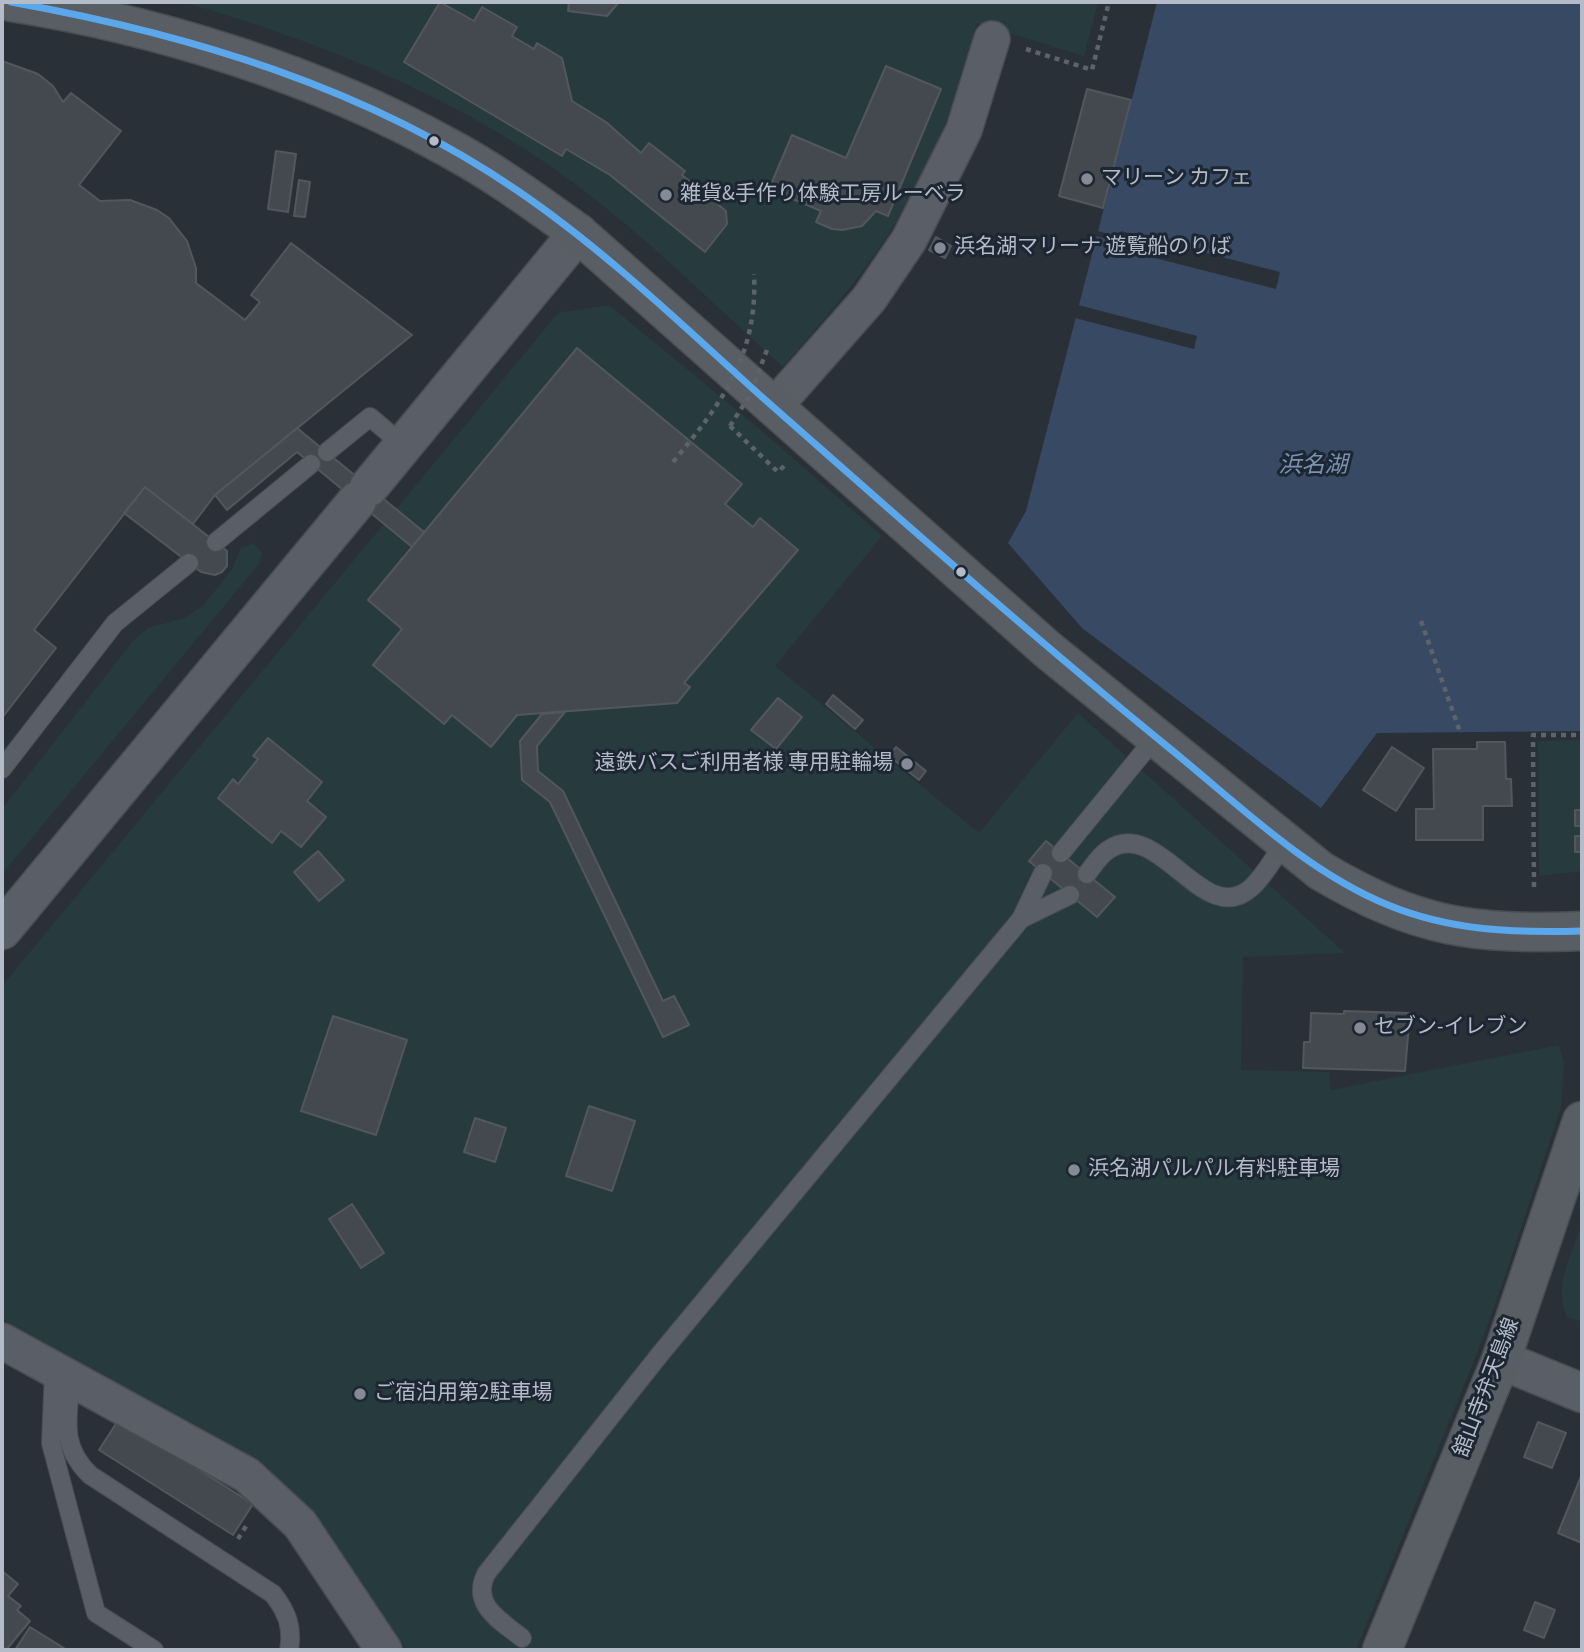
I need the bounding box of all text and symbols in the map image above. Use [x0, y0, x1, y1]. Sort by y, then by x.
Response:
unlabelled marker [427, 134, 441, 148]
place label: マリーン カフェ [1101, 166, 1252, 192]
marker: マリーン カフェ [1079, 171, 1095, 187]
place label: 雑貨&手作り体験工房ルーベラ [680, 182, 966, 208]
marker: 雑貨&手作り体験工房ルーベラ [658, 187, 674, 203]
place label: 浜名湖マリーナ 遊覧船のりば [954, 235, 1231, 261]
marker: 浜名湖マリーナ 遊覧船のりば [932, 240, 948, 256]
water label: 浜名湖 [1279, 453, 1347, 481]
unlabelled marker [954, 565, 968, 579]
place label: 遠鉄バスご利用者様 専用駐輪場 [595, 751, 893, 777]
marker: 遠鉄バスご利用者様 専用駐輪場 [899, 756, 915, 772]
place label: セブン-イレブン [1374, 1015, 1528, 1041]
marker: セブン-イレブン [1352, 1020, 1368, 1036]
place label: 浜名湖パルパル有料駐車場 [1088, 1157, 1340, 1183]
marker: 浜名湖パルパル有料駐車場 [1066, 1162, 1082, 1178]
street label: 舘山寺弁天島線 [1450, 1315, 1526, 1461]
place label: ご宿泊用第2駐車場 [374, 1381, 552, 1407]
marker: ご宿泊用第2駐車場 [352, 1386, 368, 1402]

